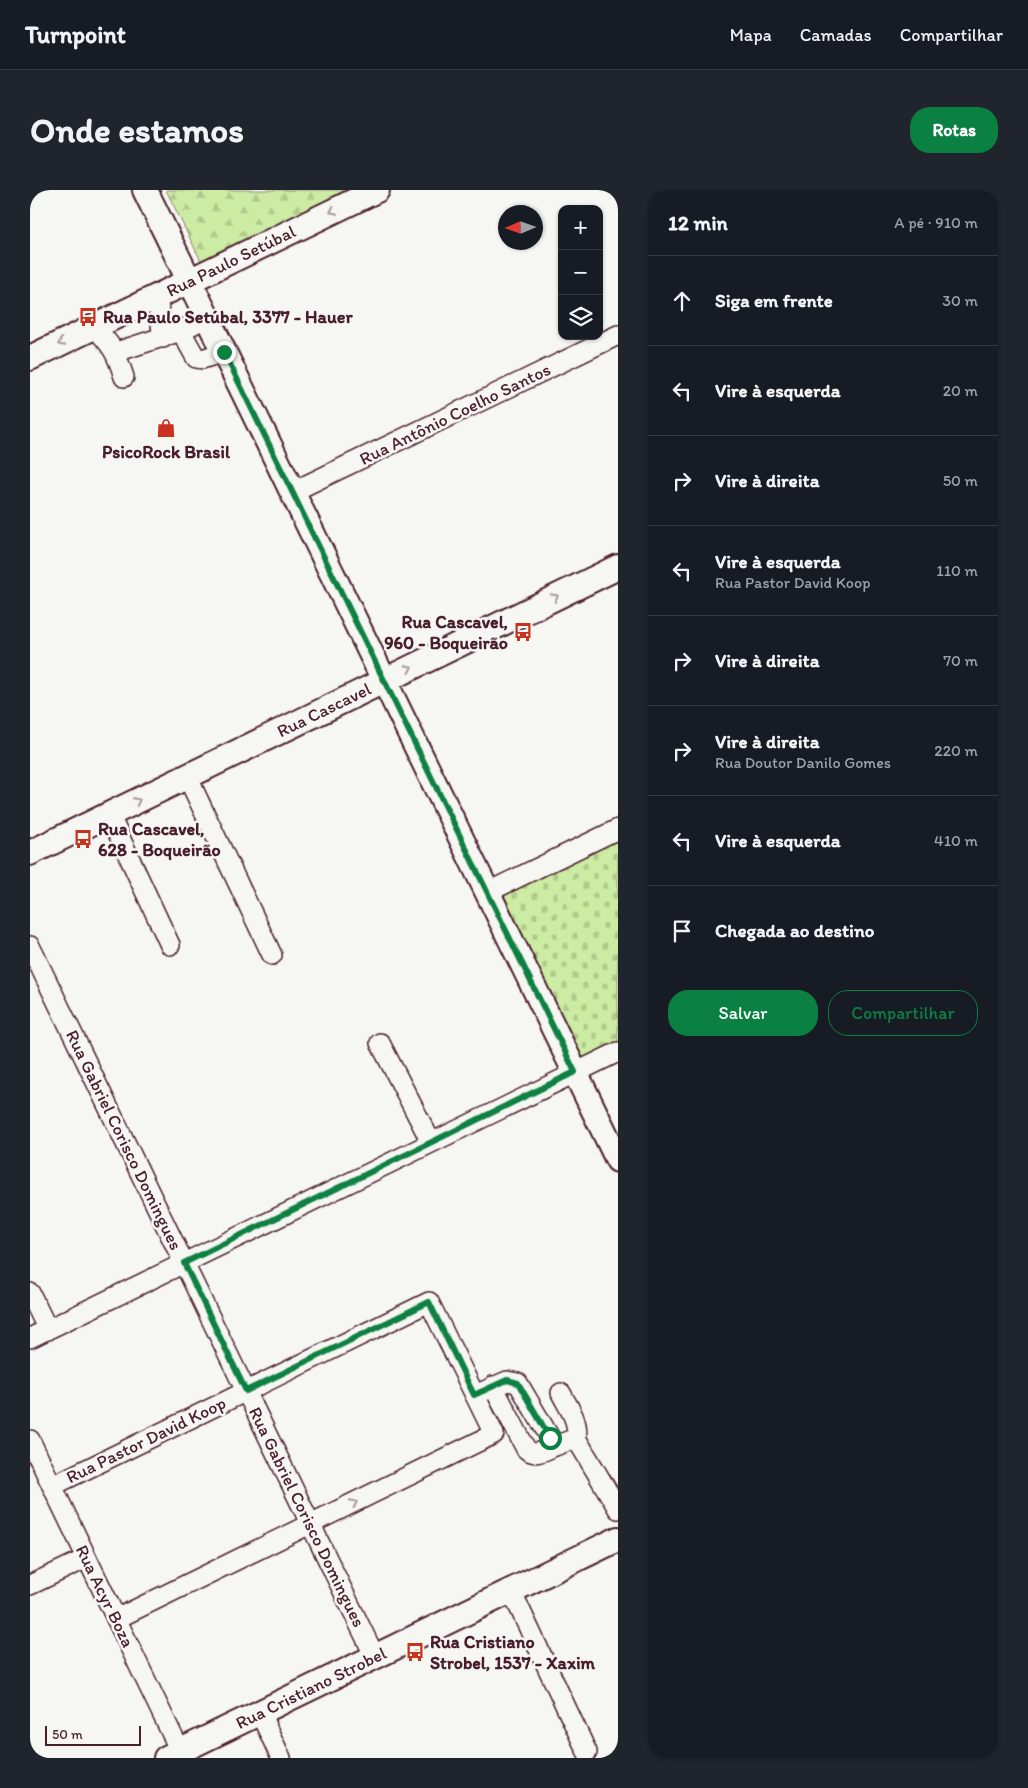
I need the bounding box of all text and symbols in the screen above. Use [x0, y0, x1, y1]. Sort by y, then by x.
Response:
text: Turnpoint [25, 20, 126, 49]
text: Mapa [730, 24, 772, 46]
text: Camadas [800, 24, 872, 46]
text: Compartilhar [900, 24, 1003, 46]
button: Rotas [910, 107, 998, 153]
text: Onde estamos [30, 109, 244, 151]
one-way arrow [330, 205, 339, 215]
north arrow [498, 205, 543, 250]
map controls [558, 205, 603, 340]
button: + [558, 205, 603, 250]
text: 12 min [668, 210, 728, 235]
text: A pé · 910 m [894, 213, 978, 232]
street label: Rua Paulo Setúbal [163, 220, 299, 302]
button: − [558, 250, 603, 295]
icon: ahead [668, 287, 696, 315]
text: Siga em frente [715, 289, 833, 312]
text: 30 m [942, 291, 978, 310]
button: layers [558, 295, 603, 340]
bus stop icon: Rua Paulo Setúbal, 3377 - Hauer [77, 306, 99, 328]
place label: Rua Paulo Setúbal, 3377 - Hauer [103, 306, 353, 328]
one-way arrow [57, 337, 66, 347]
route end [213, 341, 236, 364]
street label: Rua Antônio Coelho Santos [356, 358, 554, 470]
icon: left [668, 377, 696, 405]
text: Vire à esquerda [715, 379, 841, 402]
text: 20 m [943, 381, 978, 400]
shop icon: PsicoRock Brasil [155, 417, 177, 439]
place label: PsicoRock Brasil [102, 441, 231, 463]
icon: right [668, 467, 696, 495]
text: Vire à direita [715, 469, 820, 492]
text: 50 m [943, 471, 978, 490]
text: Vire à esquerda [715, 550, 841, 573]
icon: left [668, 557, 696, 585]
text: 110 m [936, 561, 978, 580]
text: Rua Pastor David Koop [715, 573, 871, 592]
one-way arrow [550, 593, 559, 604]
place label: Rua Cascavel, 960 - Boqueirão [384, 611, 508, 654]
bus stop icon: Rua Cascavel, 960 - Boqueirão [512, 621, 534, 643]
icon: right [668, 647, 696, 675]
text: Vire à direita [715, 649, 820, 672]
text: 70 m [943, 651, 978, 670]
one-way arrow [404, 664, 413, 675]
street label: Rua Cascavel [273, 678, 375, 742]
text: Vire à direita [715, 730, 820, 753]
icon: right [668, 737, 696, 765]
text: 220 m [934, 741, 978, 760]
text: Rua Doutor Danilo Gomes [715, 753, 891, 772]
one-way arrow [132, 797, 141, 807]
place label: Rua Cascavel, 628 - Boqueirão [98, 818, 221, 861]
icon: left [668, 827, 696, 855]
bus stop icon: Rua Cascavel, 628 - Boqueirão [72, 828, 94, 850]
text: Vire à esquerda [715, 829, 841, 852]
text: 410 m [934, 831, 978, 850]
icon: arrive [668, 917, 696, 945]
text: Chegada ao destino [715, 919, 874, 942]
button: Salvar [668, 990, 818, 1036]
button: Compartilhar [828, 990, 978, 1036]
street label: Rua Gabriel Corisco Domingues [61, 1026, 187, 1254]
street label: Rua Pastor David Koop [63, 1392, 229, 1488]
street label: Rua Gabriel Corisco Domingues [244, 1403, 370, 1631]
route start [539, 1427, 562, 1450]
one-way arrow [349, 1499, 358, 1509]
street label: Rua Acyr Boza [71, 1541, 139, 1651]
place label: Rua Cristiano Strobel, 1537 - Xaxim [430, 1631, 596, 1674]
bus stop icon: Rua Cristiano Strobel, 1537 - Xaxim [404, 1641, 426, 1663]
street label: Rua Cristiano Strobel [232, 1642, 390, 1734]
scale bar [45, 1723, 141, 1746]
text: 50 m [52, 1726, 83, 1743]

